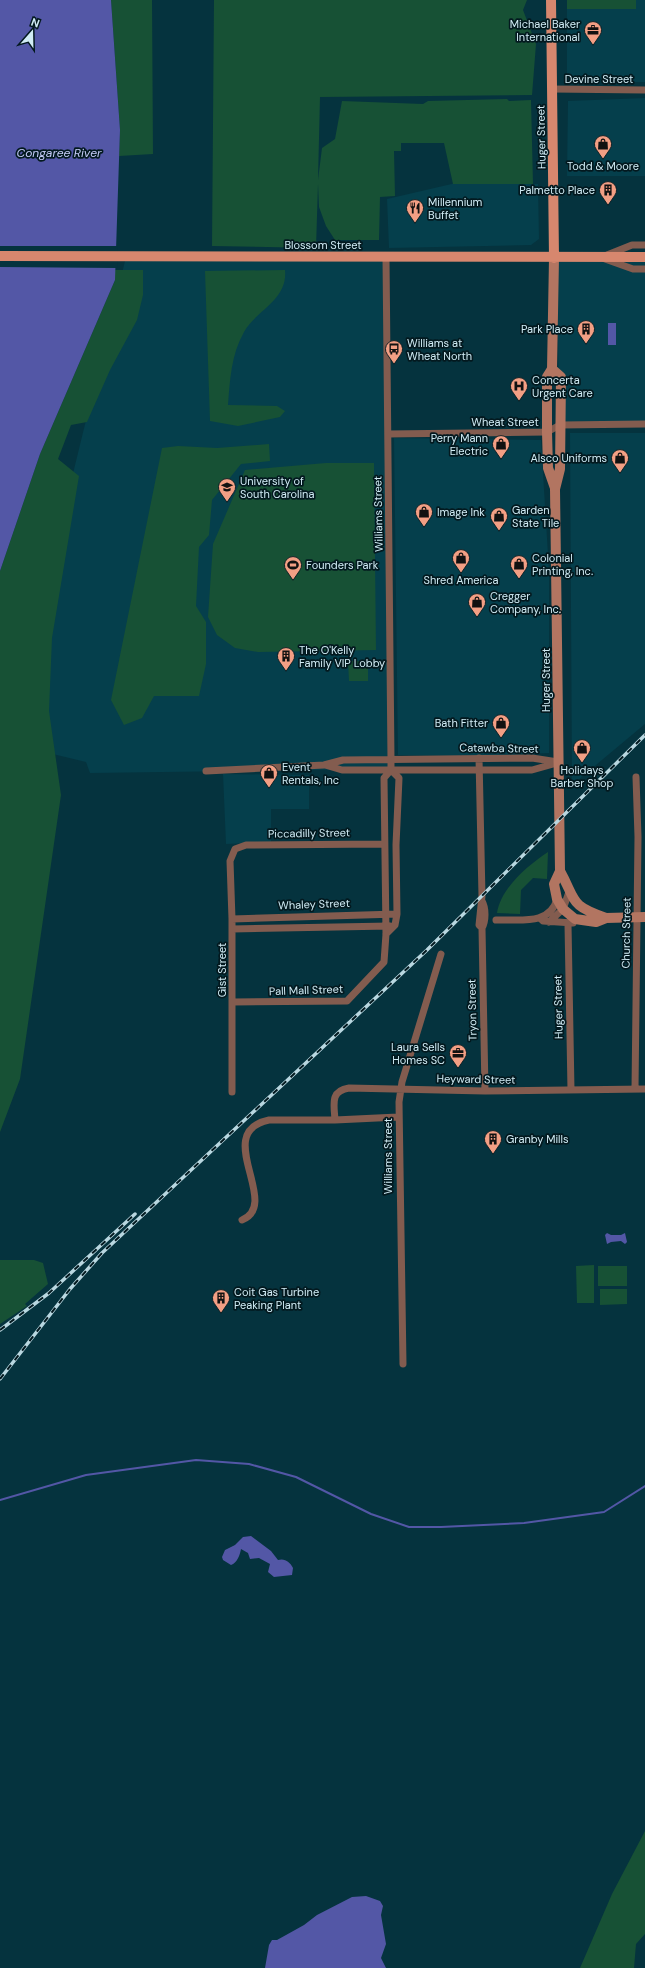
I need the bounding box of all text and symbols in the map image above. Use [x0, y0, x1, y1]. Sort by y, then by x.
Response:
north arrow [12, 12, 52, 52]
text: N [29, 15, 42, 31]
place label: Michael Baker International [510, 17, 580, 44]
office icon: Michael Baker International [583, 20, 603, 45]
street label: Devine Street [565, 72, 633, 86]
street label: Huger Street [533, 105, 549, 169]
shop icon: Todd & Moore [593, 134, 613, 159]
water label: Congaree River [17, 145, 102, 161]
place label: Todd & Moore [567, 159, 639, 173]
building icon: Palmetto Place [598, 180, 618, 205]
place label: Palmetto Place [519, 183, 595, 197]
place label: Millennium Buffet [428, 195, 483, 222]
restaurant icon: Millennium Buffet [405, 198, 425, 223]
street label: Blossom Street [284, 238, 362, 252]
building icon: Park Place [576, 319, 596, 344]
place label: Park Place [521, 322, 573, 336]
place label: Williams at Wheat North [407, 336, 472, 363]
bus stop icon: Williams at Wheat North [384, 339, 404, 364]
place label: Concerta Urgent Care [532, 373, 593, 400]
hospital icon: Concerta Urgent Care [509, 376, 529, 401]
street label: Wheat Street [471, 415, 539, 429]
place label: Perry Mann Electric [431, 431, 488, 458]
shop icon: Perry Mann Electric [491, 434, 511, 459]
shop icon: Alsco Uniforms [610, 448, 630, 473]
place label: Alsco Uniforms [530, 451, 607, 465]
place label: University of South Carolina [240, 474, 314, 501]
street label: Williams Street [370, 476, 386, 552]
school or university icon: University of South Carolina [217, 477, 237, 502]
shop icon: Image Ink [414, 502, 434, 527]
place label: Garden State Tile [512, 503, 559, 530]
place label: Image Ink [437, 505, 485, 519]
shop icon: Garden State Tile [489, 506, 509, 531]
shop icon: Shred America [451, 548, 471, 573]
place label: Colonial Printing, Inc. [532, 551, 593, 578]
shop icon: Colonial Printing, Inc. [509, 554, 529, 579]
sports icon: Founders Park [283, 555, 303, 580]
place label: Founders Park [306, 558, 379, 572]
place label: Shred America [424, 573, 498, 587]
place label: Cregger Company, Inc. [490, 589, 561, 616]
shop icon: Cregger Company, Inc. [467, 592, 487, 617]
place label: The O'Kelly Family VIP Lobby [299, 643, 385, 670]
building icon: The O'Kelly Family VIP Lobby [276, 646, 296, 671]
street label: Huger Street [539, 648, 553, 712]
shop icon: Bath Fitter [491, 713, 511, 738]
place label: Bath Fitter [435, 716, 488, 730]
shop icon: Holidays Barber Shop [572, 738, 592, 763]
street label: Catawba Street [459, 740, 539, 756]
place label: Event Rentals, Inc [282, 760, 339, 787]
shop icon: Event Rentals, Inc [259, 763, 279, 788]
place label: Holidays Barber Shop [551, 763, 614, 790]
street label: Piccadilly Street [268, 825, 350, 841]
street label: Whaley Street [278, 896, 350, 912]
street label: Church Street [618, 897, 634, 969]
street label: Gist Street [215, 943, 229, 997]
street label: Huger Street [550, 975, 566, 1039]
street label: Tryon Street [464, 979, 480, 1041]
street label: Pall Mall Street [269, 982, 343, 998]
place label: Laura Sells Homes SC [391, 1040, 445, 1067]
office icon: Laura Sells Homes SC [448, 1043, 468, 1068]
street label: Heyward Street [437, 1071, 515, 1087]
street label: Williams Street [381, 1118, 395, 1194]
building icon: Granby Mills [483, 1129, 503, 1154]
place label: Granby Mills [506, 1132, 569, 1146]
place label: Coit Gas Turbine Peaking Plant [234, 1285, 319, 1312]
building icon: Coit Gas Turbine Peaking Plant [211, 1288, 231, 1313]

